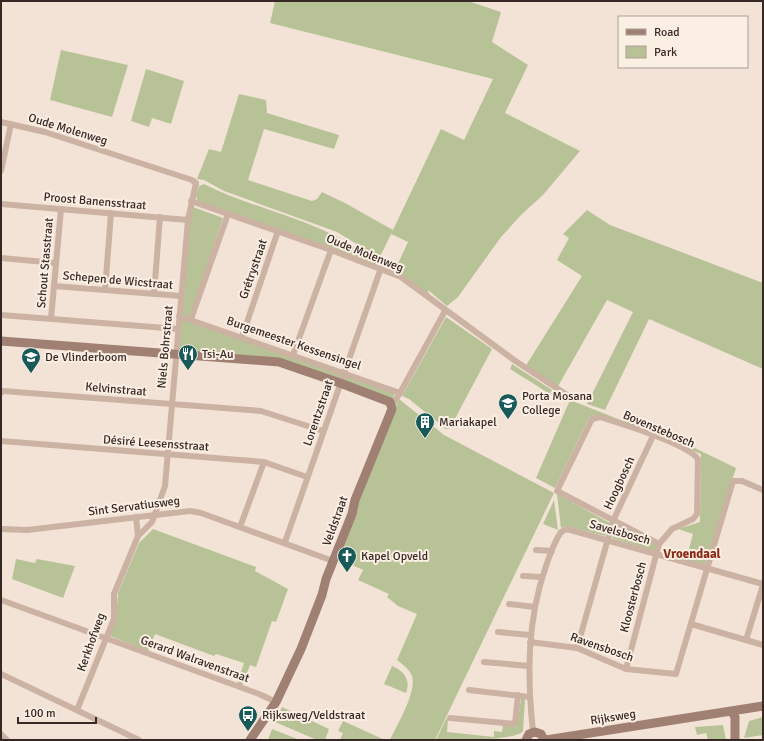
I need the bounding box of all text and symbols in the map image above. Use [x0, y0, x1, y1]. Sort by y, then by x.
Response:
legend [618, 16, 748, 68]
text: Road [654, 25, 680, 40]
text: Park [654, 45, 677, 60]
street label: Oude Molenweg [26, 110, 109, 149]
street label: Proost Banensstraat [43, 190, 147, 213]
street label: Schout Stasstraat [34, 217, 57, 309]
street label: Oude Molenweg [324, 231, 406, 276]
street label: Grétrystraat [236, 237, 271, 301]
street label: Schepen de Wicstraat [62, 268, 174, 293]
street label: Niels Bohrstraat [154, 305, 177, 389]
street label: Burgemeester Kessensingel [225, 313, 364, 374]
restaurant icon: Tsi-Au [177, 343, 199, 371]
school or university icon: De Vlinderboom [20, 346, 42, 374]
place label: Tsi-Au [202, 347, 233, 362]
place label: De Vlinderboom [45, 350, 127, 365]
street label: Lorentzstraat [300, 378, 337, 448]
street label: Kelvinstraat [85, 379, 147, 400]
place label: Porta Mosana College [522, 389, 592, 418]
school or university icon: Porta Mosana College [497, 392, 519, 420]
street label: Bovenstebosch [621, 408, 697, 451]
building icon: Mariakapel [414, 411, 436, 439]
place label: Mariakapel [439, 415, 497, 430]
street label: Désiré Leesensstraat [102, 432, 209, 455]
street label: Hoogbosch [601, 454, 638, 512]
street label: Sint Servatiusweg [87, 493, 181, 520]
street label: Veldstraat [320, 494, 351, 548]
street label: Savelsbosch [588, 517, 652, 548]
church icon: Kapel Opveld [336, 545, 358, 573]
district label: Vroendaal [663, 546, 721, 562]
place label: Kapel Opveld [361, 549, 428, 564]
street label: Kloosterbosch [617, 560, 650, 634]
street label: Kerkhofweg [74, 611, 109, 674]
street label: Ravensbosch [568, 630, 636, 665]
street label: Gerard Walravenstraat [138, 633, 251, 686]
scale bar [18, 699, 96, 725]
bus stop icon: Rijksweg/Veldstraat [237, 704, 259, 732]
text: 100 m [24, 706, 56, 721]
street label: Rijksweg [589, 706, 637, 728]
place label: Rijksweg/Veldstraat [262, 708, 365, 723]

